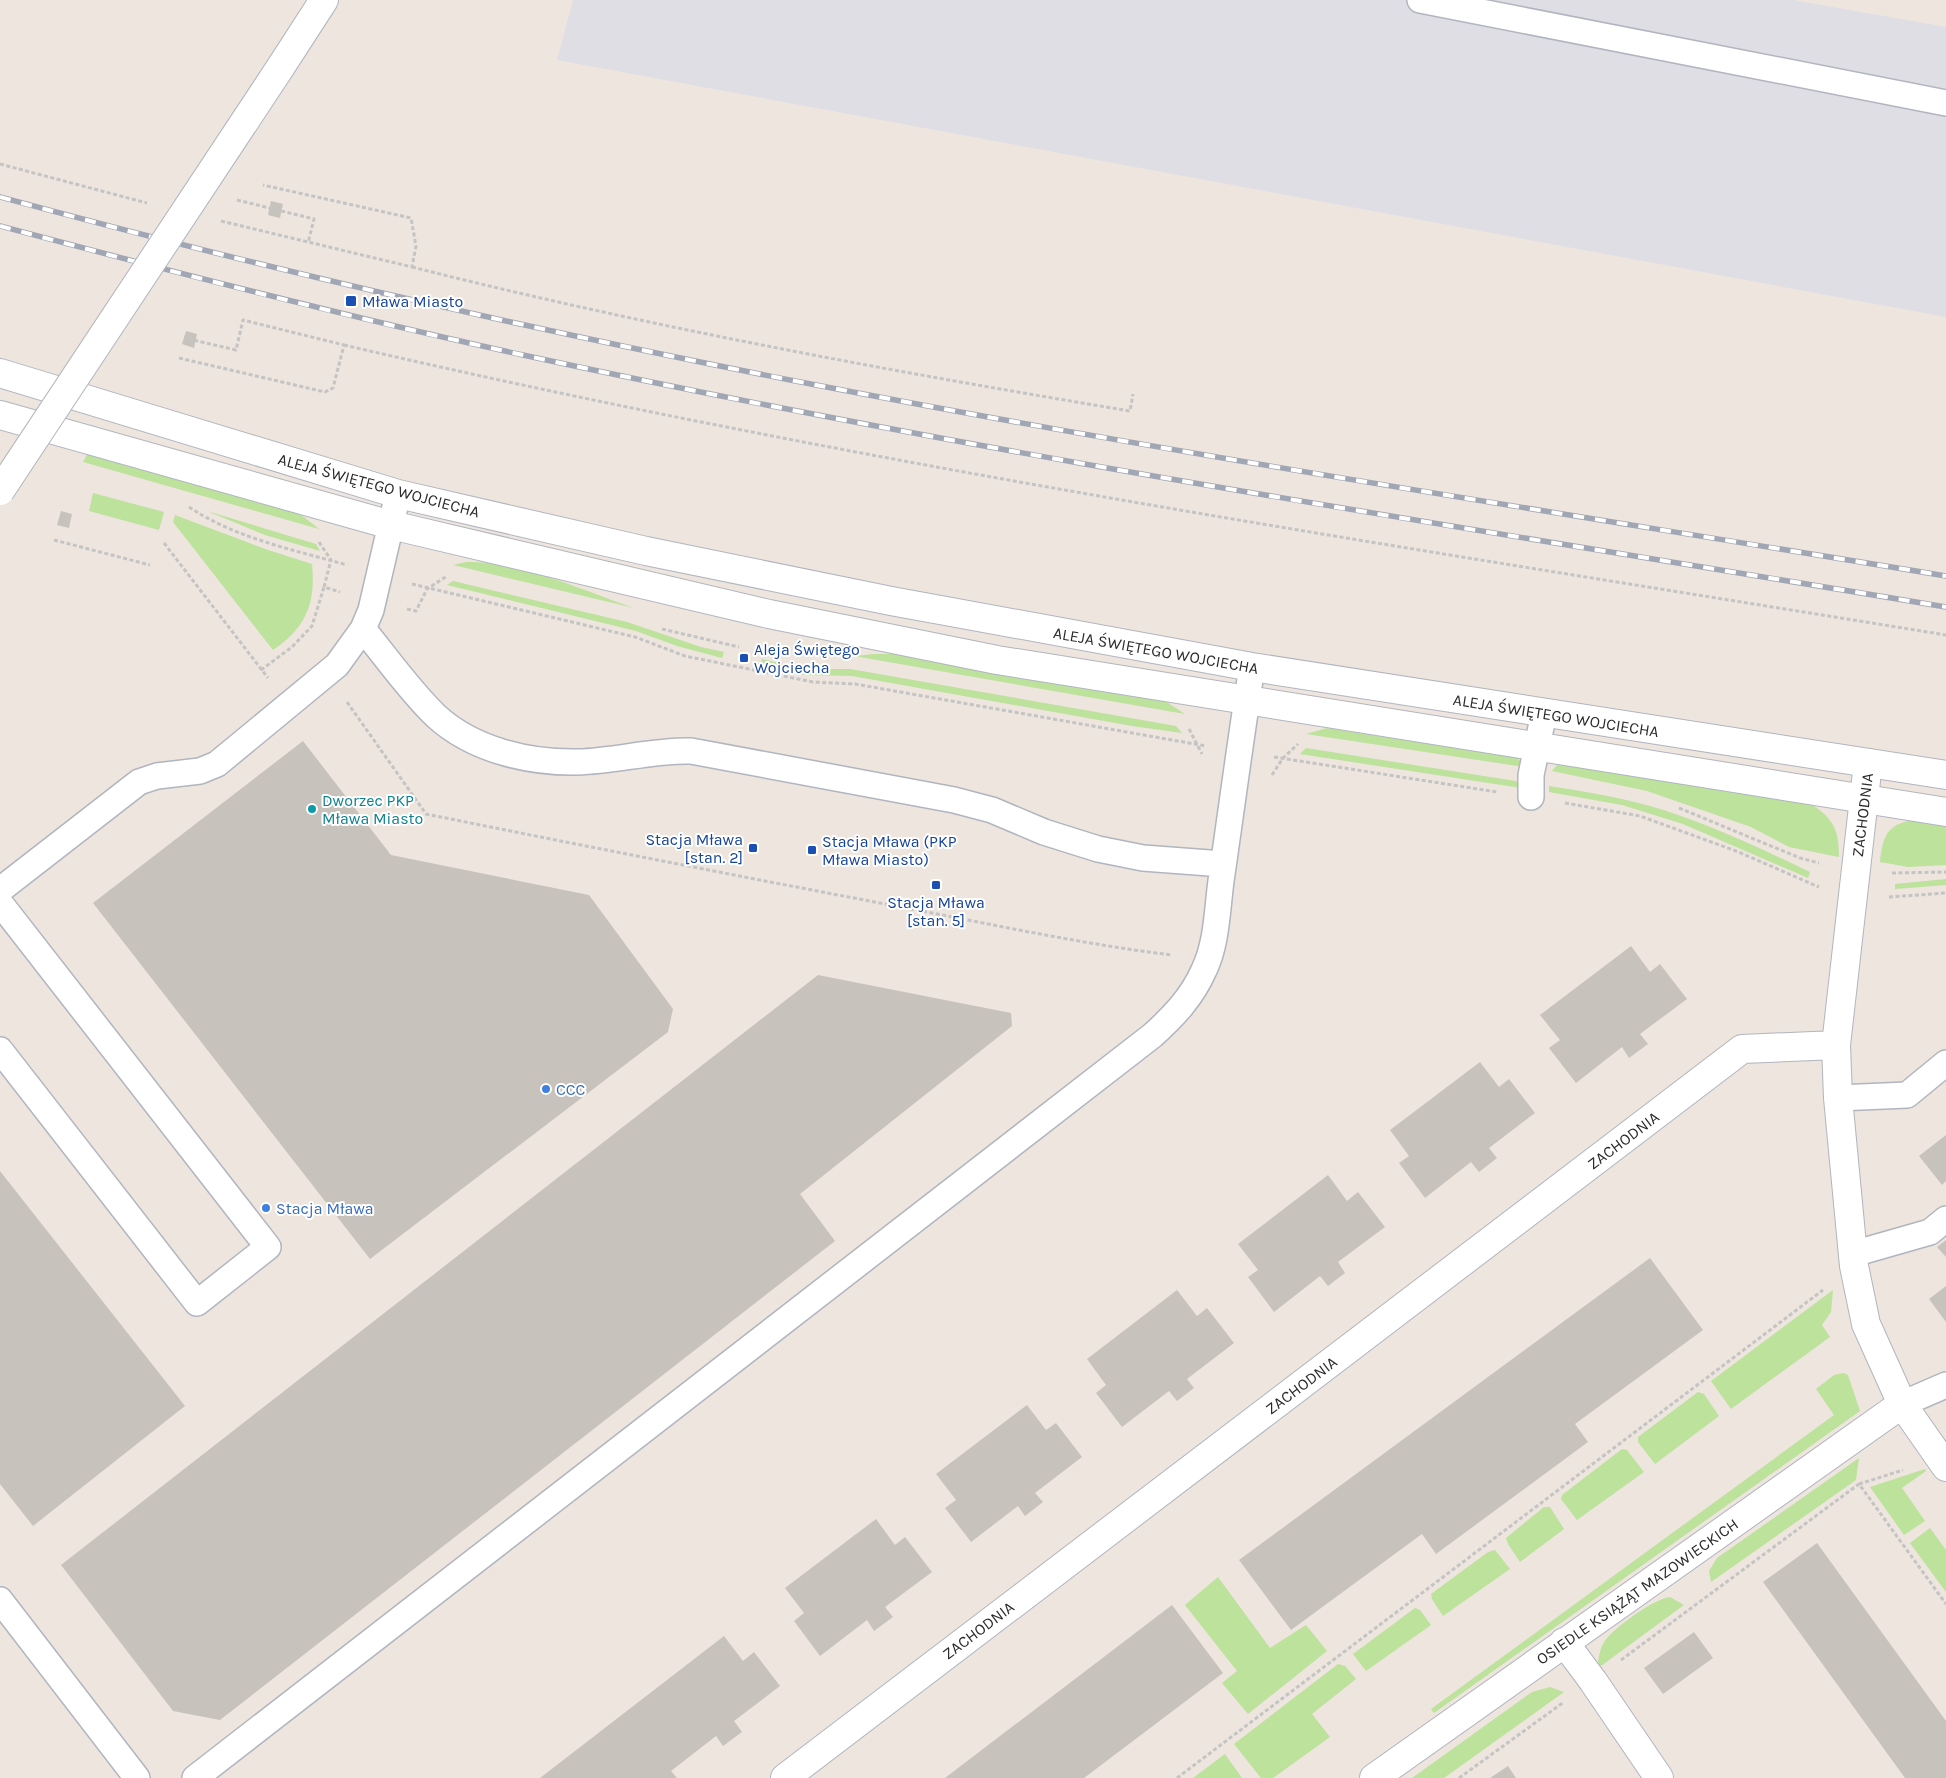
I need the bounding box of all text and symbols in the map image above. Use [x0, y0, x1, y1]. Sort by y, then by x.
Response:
place label: Mława Miasto [362, 292, 463, 311]
marker: Mława Miasto [344, 294, 358, 308]
street label: ALEJA ŚWIĘTEGO WOJCIECHA [276, 449, 482, 522]
street label: ALEJA ŚWIĘTEGO WOJCIECHA [1052, 623, 1260, 678]
place label: Aleja Świętego Wojciecha [754, 640, 860, 677]
marker: Aleja Świętego Wojciecha [738, 652, 750, 664]
street label: ALEJA ŚWIĘTEGO WOJCIECHA [1452, 690, 1660, 741]
street label: ZACHODNIA [1848, 772, 1877, 858]
place label: Dworzec PKP Mława Miasto [322, 791, 423, 828]
marker: Dworzec PKP Mława Miasto [306, 803, 318, 815]
place label: Stacja Mława [stan. 2] [645, 830, 743, 867]
place label: Stacja Mława (PKP Mława Miasto) [822, 832, 957, 869]
marker: Stacja Mława [stan. 2] [747, 842, 759, 854]
marker: Stacja Mława (PKP Mława Miasto) [806, 844, 818, 856]
marker: Stacja Mława [stan. 5] [930, 879, 942, 891]
place label: Stacja Mława [stan. 5] [887, 893, 985, 930]
place label: CCC [556, 1080, 586, 1099]
marker: CCC [540, 1083, 552, 1095]
street label: ZACHODNIA [1584, 1107, 1663, 1173]
place label: Stacja Mława [276, 1199, 374, 1218]
marker: Stacja Mława [260, 1202, 272, 1214]
street label: ZACHODNIA [1262, 1352, 1341, 1418]
street label: OSIEDLE KSIĄŻĄT MAZOWIECKICH [1533, 1514, 1742, 1669]
street label: ZACHODNIA [939, 1597, 1018, 1663]

